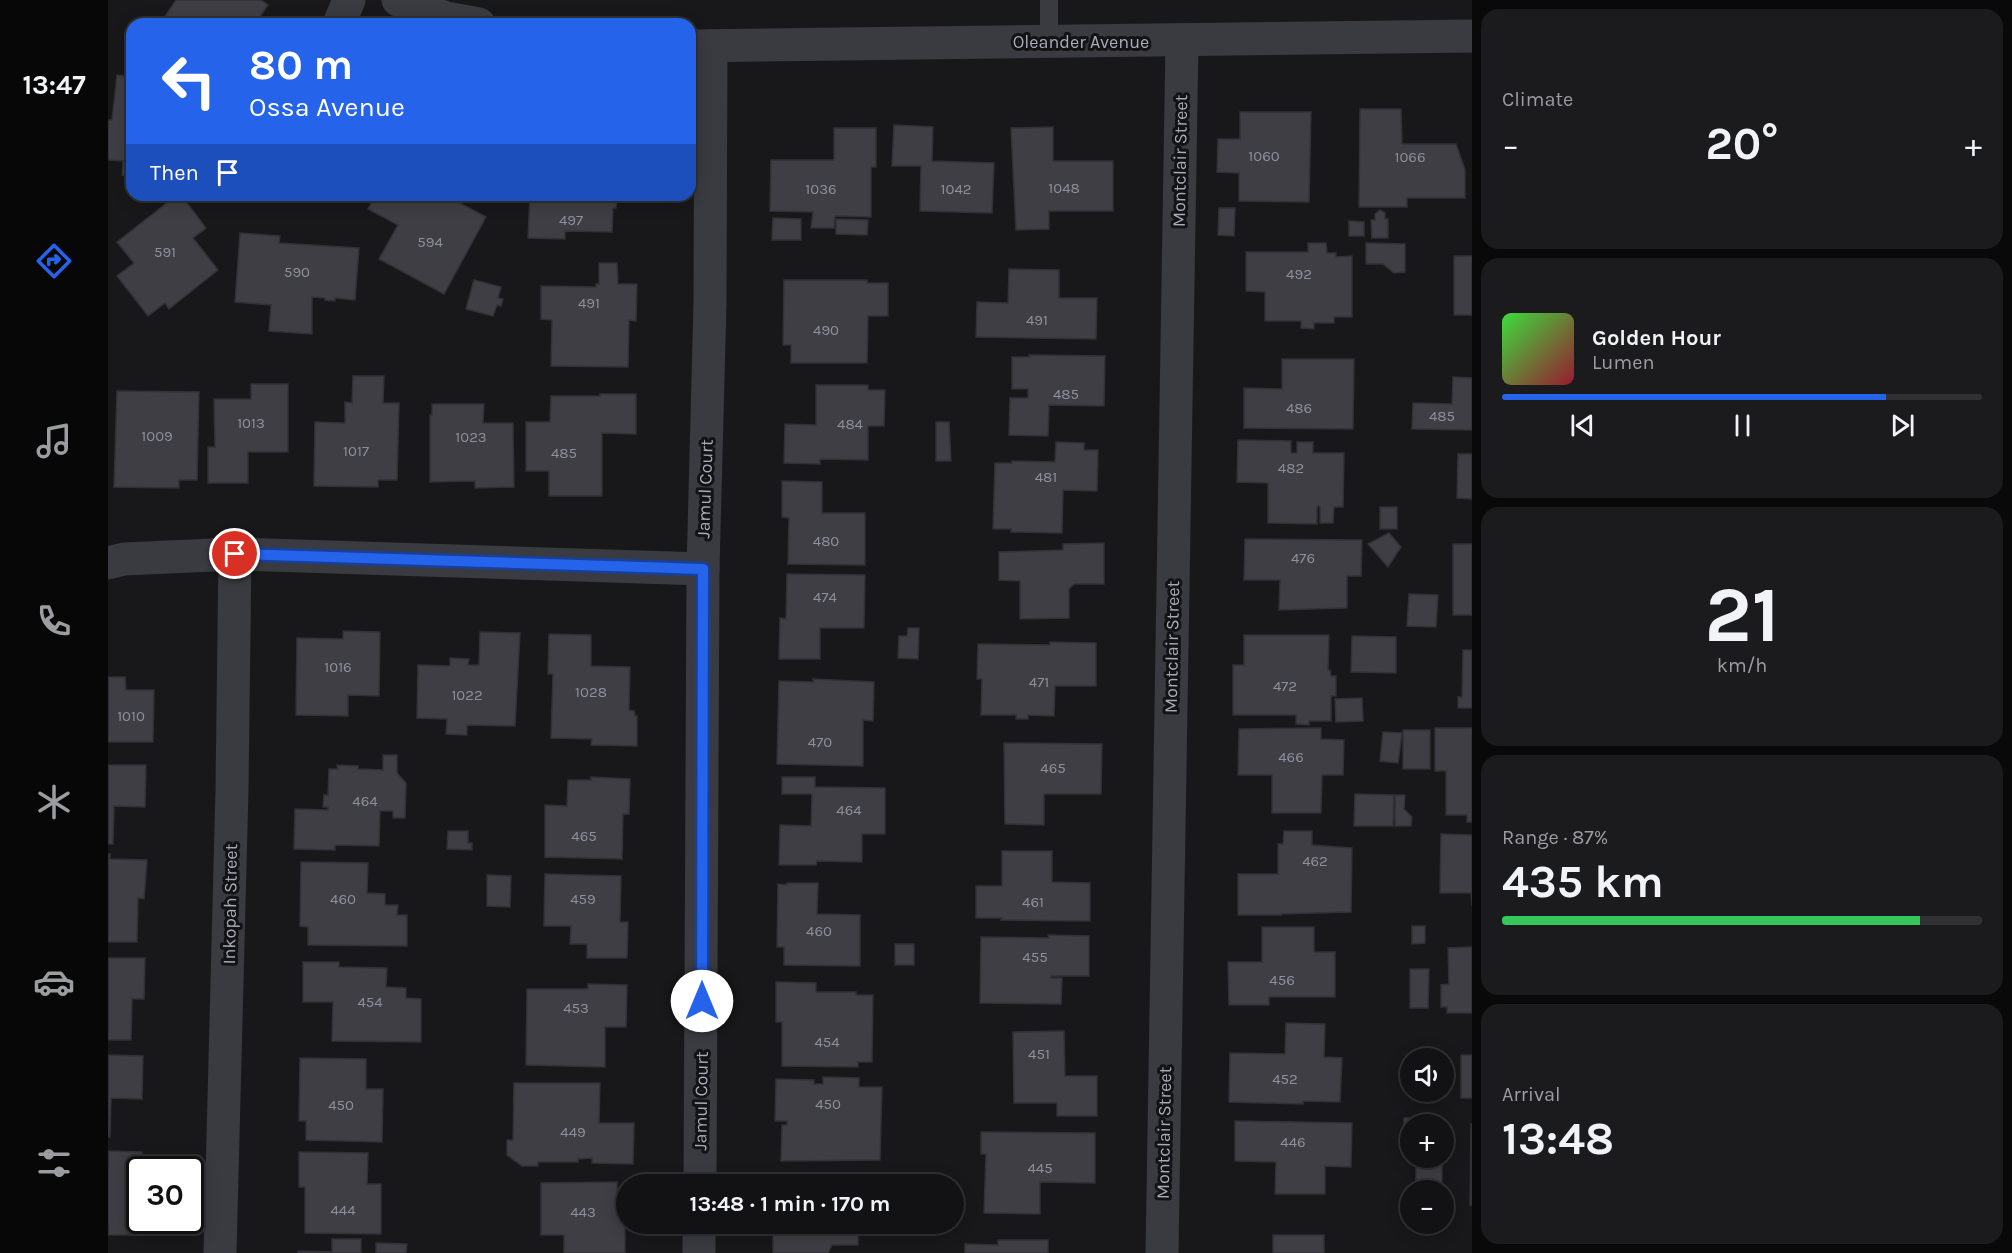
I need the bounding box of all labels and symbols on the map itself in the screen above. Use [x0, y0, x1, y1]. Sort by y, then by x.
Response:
street label: Oleander Avenue [1013, 31, 1149, 53]
street label: Montclair Street [1168, 94, 1192, 227]
house number: 1060 [1248, 147, 1280, 165]
house number: 1066 [1394, 148, 1426, 166]
house number: 1048 [1048, 179, 1080, 197]
house number: 1036 [805, 180, 837, 198]
house number: 1042 [941, 180, 971, 198]
house number: 497 [559, 211, 583, 229]
house number: 594 [417, 233, 443, 251]
house number: 591 [154, 243, 176, 261]
house number: 590 [284, 263, 310, 281]
house number: 492 [1286, 265, 1312, 283]
house number: 491 [578, 294, 600, 312]
house number: 491 [1026, 311, 1048, 329]
house number: 490 [813, 321, 839, 339]
house number: 485 [1053, 385, 1079, 403]
house number: 486 [1286, 399, 1312, 417]
house number: 485 [1429, 407, 1455, 425]
house number: 1013 [237, 414, 265, 432]
house number: 484 [837, 415, 864, 433]
house number: 1009 [141, 427, 173, 445]
house number: 1023 [455, 428, 487, 446]
street label: Jamul Court [692, 439, 718, 539]
house number: 1017 [343, 442, 369, 460]
house number: 485 [551, 444, 577, 462]
house number: 482 [1278, 459, 1304, 477]
house number: 481 [1035, 468, 1057, 486]
pin [209, 528, 260, 579]
house number: 480 [813, 532, 839, 550]
house number: 476 [1291, 549, 1315, 567]
street label: Montclair Street [1160, 580, 1184, 713]
house number: 474 [813, 588, 838, 606]
house number: 1016 [324, 658, 352, 676]
house number: 471 [1029, 673, 1049, 691]
house number: 472 [1273, 677, 1297, 695]
house number: 1028 [575, 683, 607, 701]
house number: 1022 [451, 686, 483, 704]
house number: 1010 [117, 707, 145, 725]
house number: 470 [808, 733, 832, 751]
house number: 466 [1278, 748, 1304, 766]
house number: 465 [1040, 759, 1066, 777]
house number: 464 [352, 792, 378, 810]
house number: 464 [836, 801, 862, 819]
house number: 465 [571, 827, 597, 845]
street label: Inkopah Street [218, 843, 242, 965]
house number: 462 [1302, 852, 1328, 870]
house number: 460 [330, 890, 356, 908]
house number: 459 [570, 890, 596, 908]
house number: 461 [1022, 893, 1044, 911]
house number: 460 [806, 922, 832, 940]
house number: 455 [1022, 948, 1048, 966]
position arrow [670, 969, 734, 1033]
house number: 456 [1269, 971, 1295, 989]
house number: 454 [357, 993, 383, 1011]
house number: 453 [563, 999, 589, 1017]
house number: 454 [814, 1033, 840, 1051]
house number: 451 [1028, 1045, 1050, 1063]
street label: Jamul Court [689, 1051, 713, 1151]
street label: Montclair Street [1152, 1066, 1176, 1199]
house number: 452 [1272, 1070, 1298, 1088]
house number: 450 [815, 1095, 841, 1113]
house number: 450 [328, 1096, 354, 1114]
house number: 449 [560, 1123, 586, 1141]
house number: 446 [1280, 1133, 1306, 1151]
speed limit sign: 30 [126, 1156, 204, 1234]
house number: 445 [1027, 1159, 1053, 1177]
house number: 444 [330, 1201, 356, 1219]
house number: 443 [570, 1203, 596, 1221]

